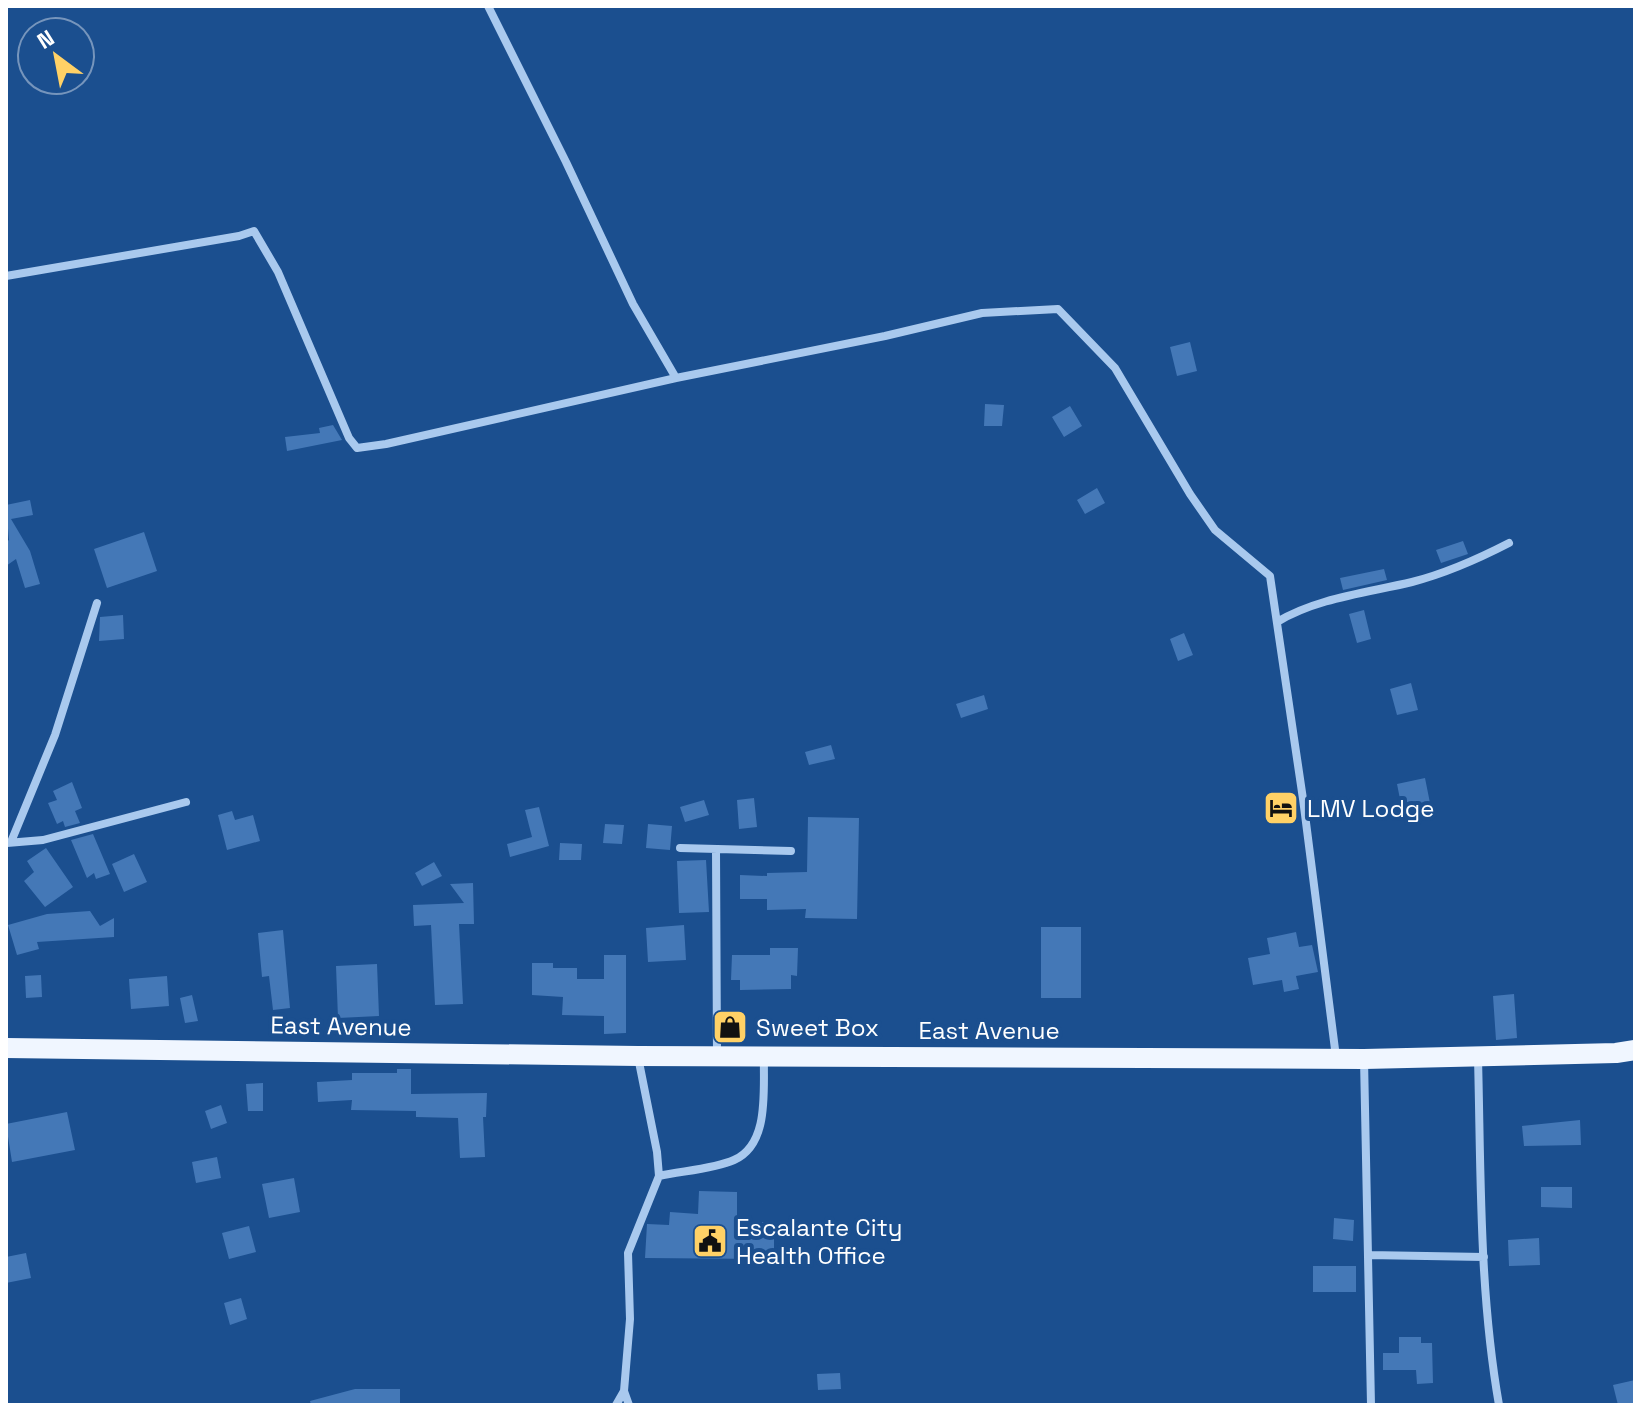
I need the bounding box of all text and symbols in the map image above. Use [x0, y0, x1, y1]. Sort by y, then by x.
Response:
north arrow [16, 16, 96, 96]
text: N [32, 23, 59, 55]
hotel icon: LMV Lodge [1262, 789, 1300, 827]
place label: LMV Lodge [1307, 793, 1435, 824]
shop icon: Sweet Box [711, 1008, 749, 1046]
street label: East Avenue [270, 1009, 412, 1043]
place label: Sweet Box [756, 1012, 879, 1043]
street label: East Avenue [918, 1015, 1060, 1046]
place label: Escalante City Health Office [736, 1212, 902, 1271]
public building icon: Escalante City Health Office [691, 1222, 729, 1260]

